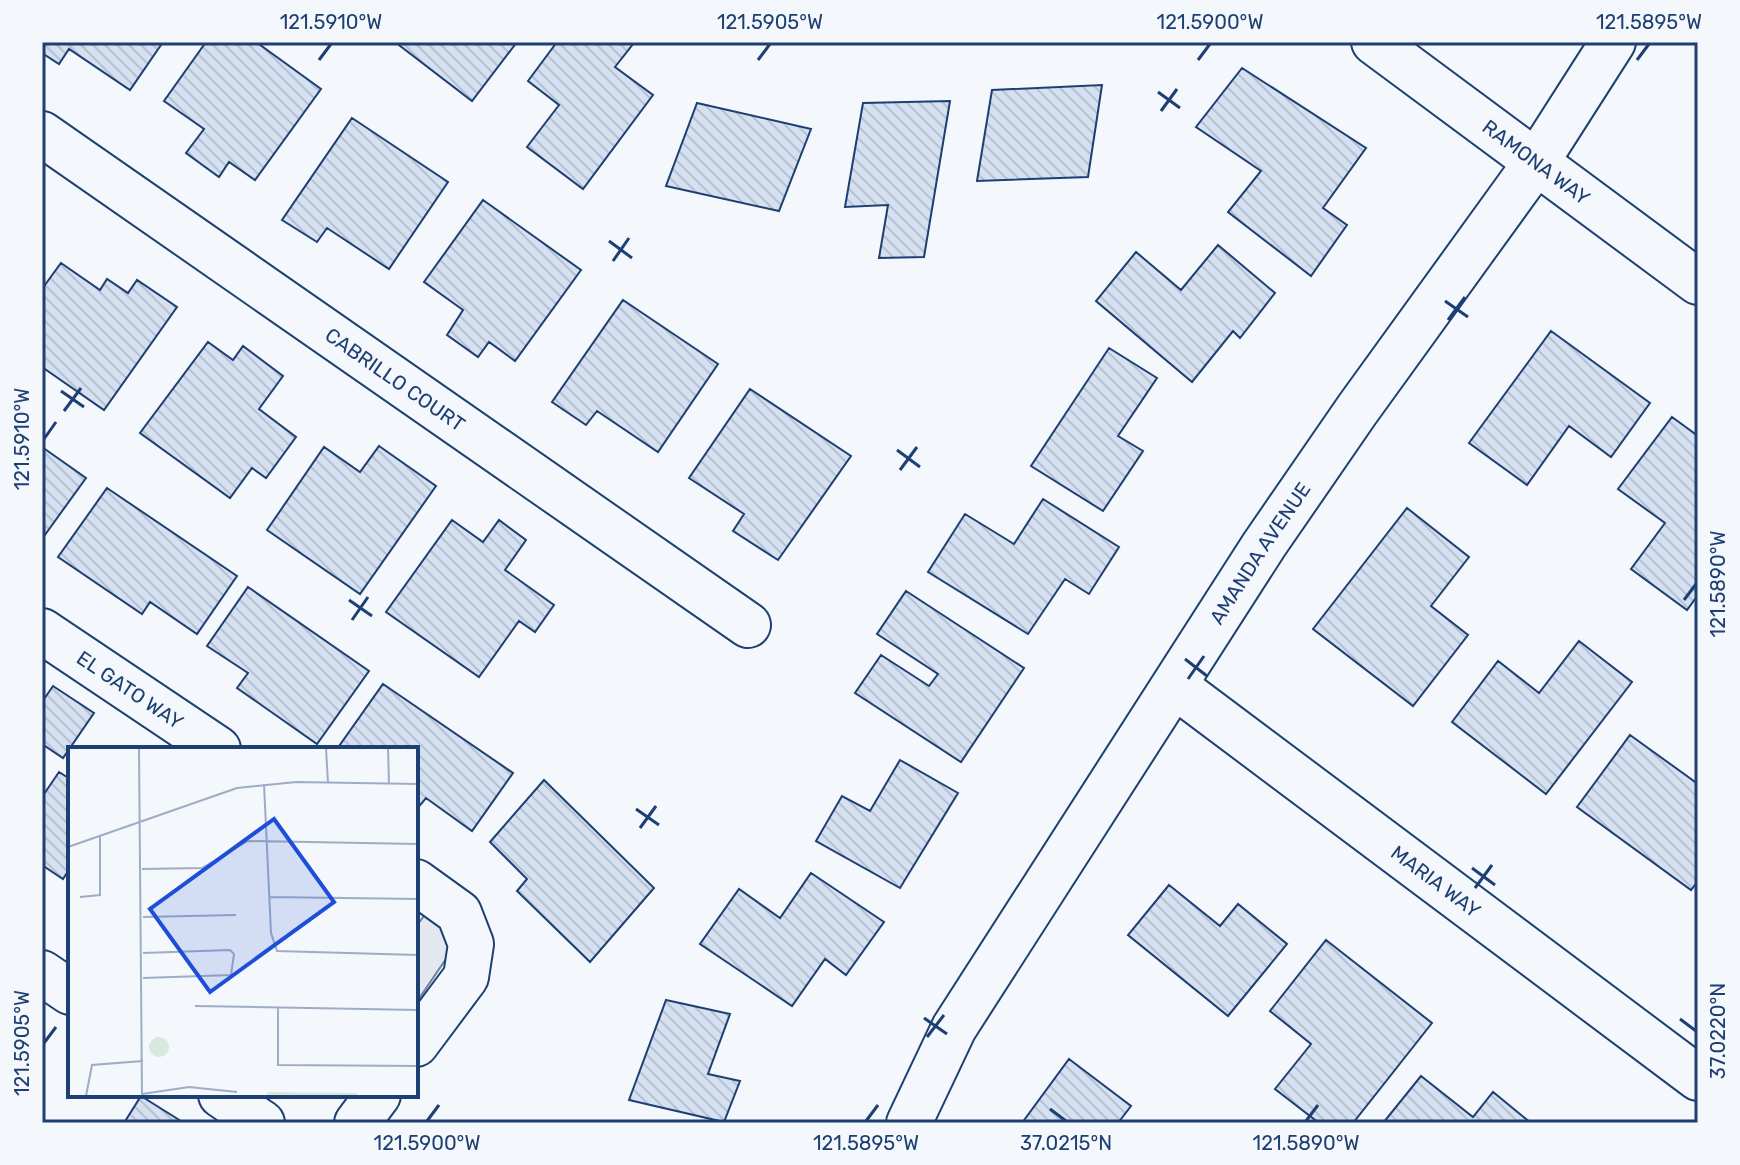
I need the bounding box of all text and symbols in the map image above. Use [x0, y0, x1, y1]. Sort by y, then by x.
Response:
text: 121.5910°W [280, 10, 382, 34]
text: 121.5905°W [717, 10, 823, 34]
text: 121.5900°W [1157, 10, 1263, 34]
text: 121.5895°W [1596, 10, 1702, 34]
street label: RAMONA WAY [1478, 115, 1595, 210]
street label: CABRILLO COURT [321, 323, 470, 437]
text: 121.5910°W [10, 388, 34, 490]
street label: AMANDA AVENUE [1204, 478, 1316, 629]
text: 121.5890°W [1706, 531, 1730, 637]
street label: EL GATO WAY [72, 646, 188, 734]
inset map [68, 747, 418, 1097]
street label: MARIA WAY [1386, 840, 1485, 923]
text: 37.0220°N [1706, 983, 1730, 1079]
text: 121.5905°W [10, 990, 34, 1096]
text: 121.5900°W [374, 1131, 480, 1155]
text: 121.5895°W [813, 1131, 919, 1155]
text: 37.0215°N [1020, 1131, 1112, 1155]
text: 121.5890°W [1253, 1131, 1359, 1155]

